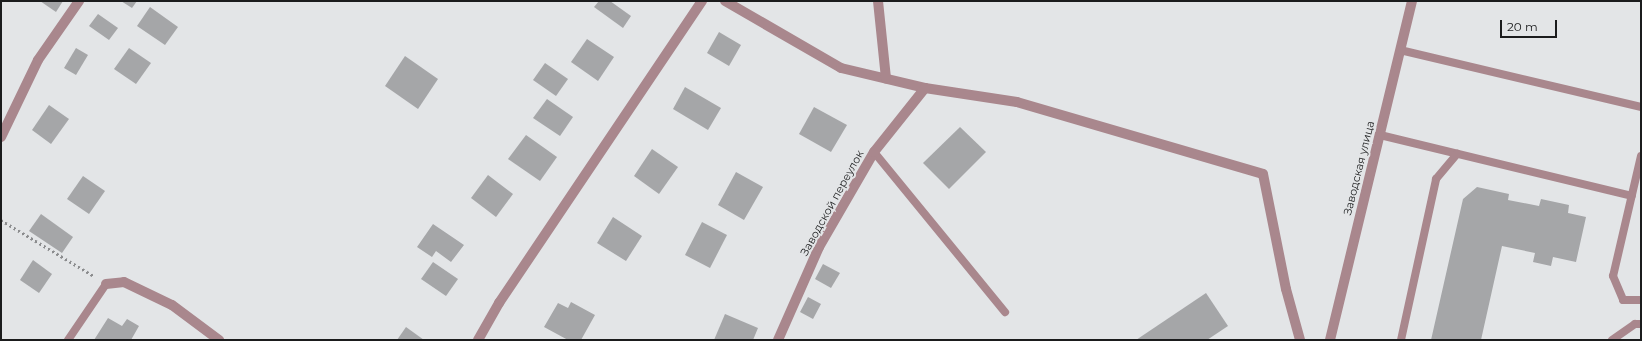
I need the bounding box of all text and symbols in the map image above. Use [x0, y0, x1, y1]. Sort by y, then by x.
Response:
scale bar [1502, 12, 1559, 38]
text: 20 m [1507, 19, 1538, 34]
street label: Заводская улица [1341, 119, 1377, 217]
street label: Заводской переулок [797, 148, 867, 258]

